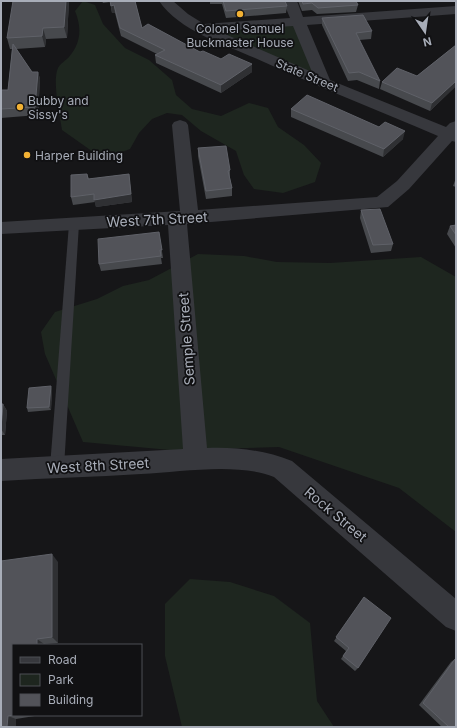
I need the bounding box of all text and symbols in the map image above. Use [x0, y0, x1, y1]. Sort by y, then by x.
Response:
marker: Colonel Samuel Buckmaster House [235, 9, 245, 19]
north arrow [405, 12, 445, 52]
place label: Colonel Samuel Buckmaster House [186, 21, 294, 50]
text: N [422, 34, 433, 50]
street label: State Street [273, 55, 341, 95]
place label: Bubby and Sissy's [28, 93, 89, 122]
marker: Bubby and Sissy's [15, 102, 25, 112]
place label: Harper Building [35, 148, 123, 163]
marker: Harper Building [22, 150, 32, 160]
street label: West 7th Street [106, 208, 208, 230]
street label: Semple Street [174, 292, 198, 386]
street label: West 8th Street [47, 454, 150, 476]
street label: Rock Street [301, 483, 371, 545]
legend [12, 644, 142, 716]
text: Road [48, 652, 77, 667]
text: Park [48, 672, 74, 687]
text: Building [48, 692, 93, 707]

